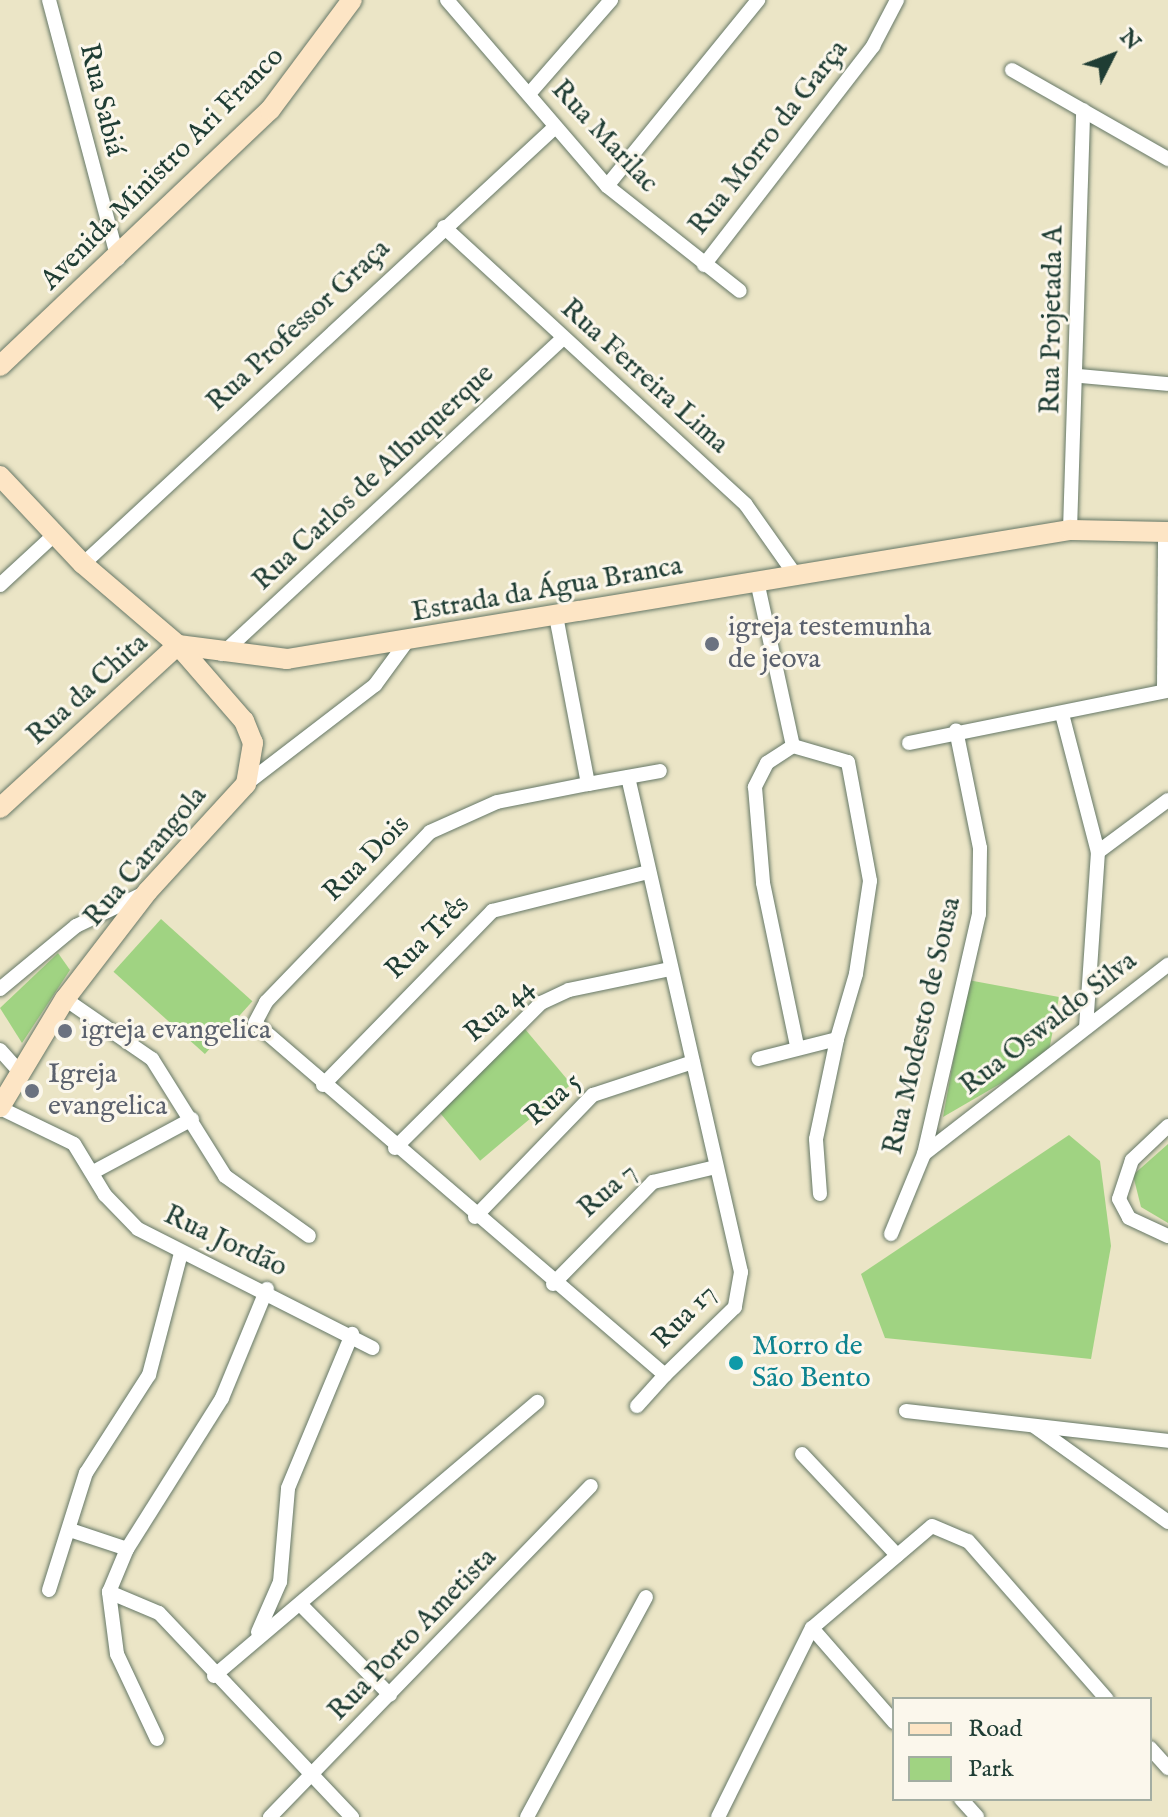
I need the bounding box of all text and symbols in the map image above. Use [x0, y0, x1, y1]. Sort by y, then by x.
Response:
north arrow [1072, 16, 1152, 96]
text: N [1113, 23, 1147, 56]
street label: Rua Morro da Garça [682, 34, 856, 242]
street label: Avenida Ministro Ari Franco [34, 40, 292, 298]
street label: Rua Sabiá [71, 40, 131, 160]
street label: Rua Marilac [543, 74, 665, 200]
street label: Rua Projetada A [1035, 225, 1071, 415]
street label: Rua Professor Graça [200, 233, 398, 419]
street label: Rua Ferreira Lima [553, 293, 735, 461]
street label: Rua Carlos de Albuquerque [246, 357, 502, 599]
street label: Estrada da Água Branca [409, 550, 685, 630]
place label: igreja testemunha de jeova [728, 611, 931, 677]
street label: Rua da Chita [21, 627, 155, 753]
marker: igreja testemunha de jeova [703, 635, 721, 653]
street label: Rua Carangola [77, 780, 215, 934]
street label: Rua Dois [317, 809, 417, 909]
street label: Rua Três [379, 889, 477, 987]
street label: Rua Modesto de Sousa [877, 894, 969, 1158]
street label: Rua Oswaldo Silva [954, 945, 1144, 1103]
street label: Rua 44 [458, 972, 542, 1050]
place label: igreja evangelica [81, 1014, 271, 1048]
marker: igreja evangelica [56, 1022, 74, 1040]
place label: Igreja evangelica [48, 1058, 167, 1124]
street label: Rua 5 [519, 1066, 589, 1134]
marker: Igreja evangelica [23, 1082, 41, 1100]
street label: Rua 7 [572, 1156, 644, 1226]
street label: Rua Jordão [158, 1199, 292, 1285]
street label: Rua 17 [646, 1277, 724, 1357]
place label: Morro de São Bento [752, 1330, 870, 1396]
marker: Morro de São Bento [727, 1354, 745, 1372]
street label: Rua Porto Ametista [322, 1541, 504, 1729]
legend [892, 1697, 1152, 1801]
text: Road [968, 1714, 1022, 1745]
text: Park [968, 1754, 1014, 1785]

